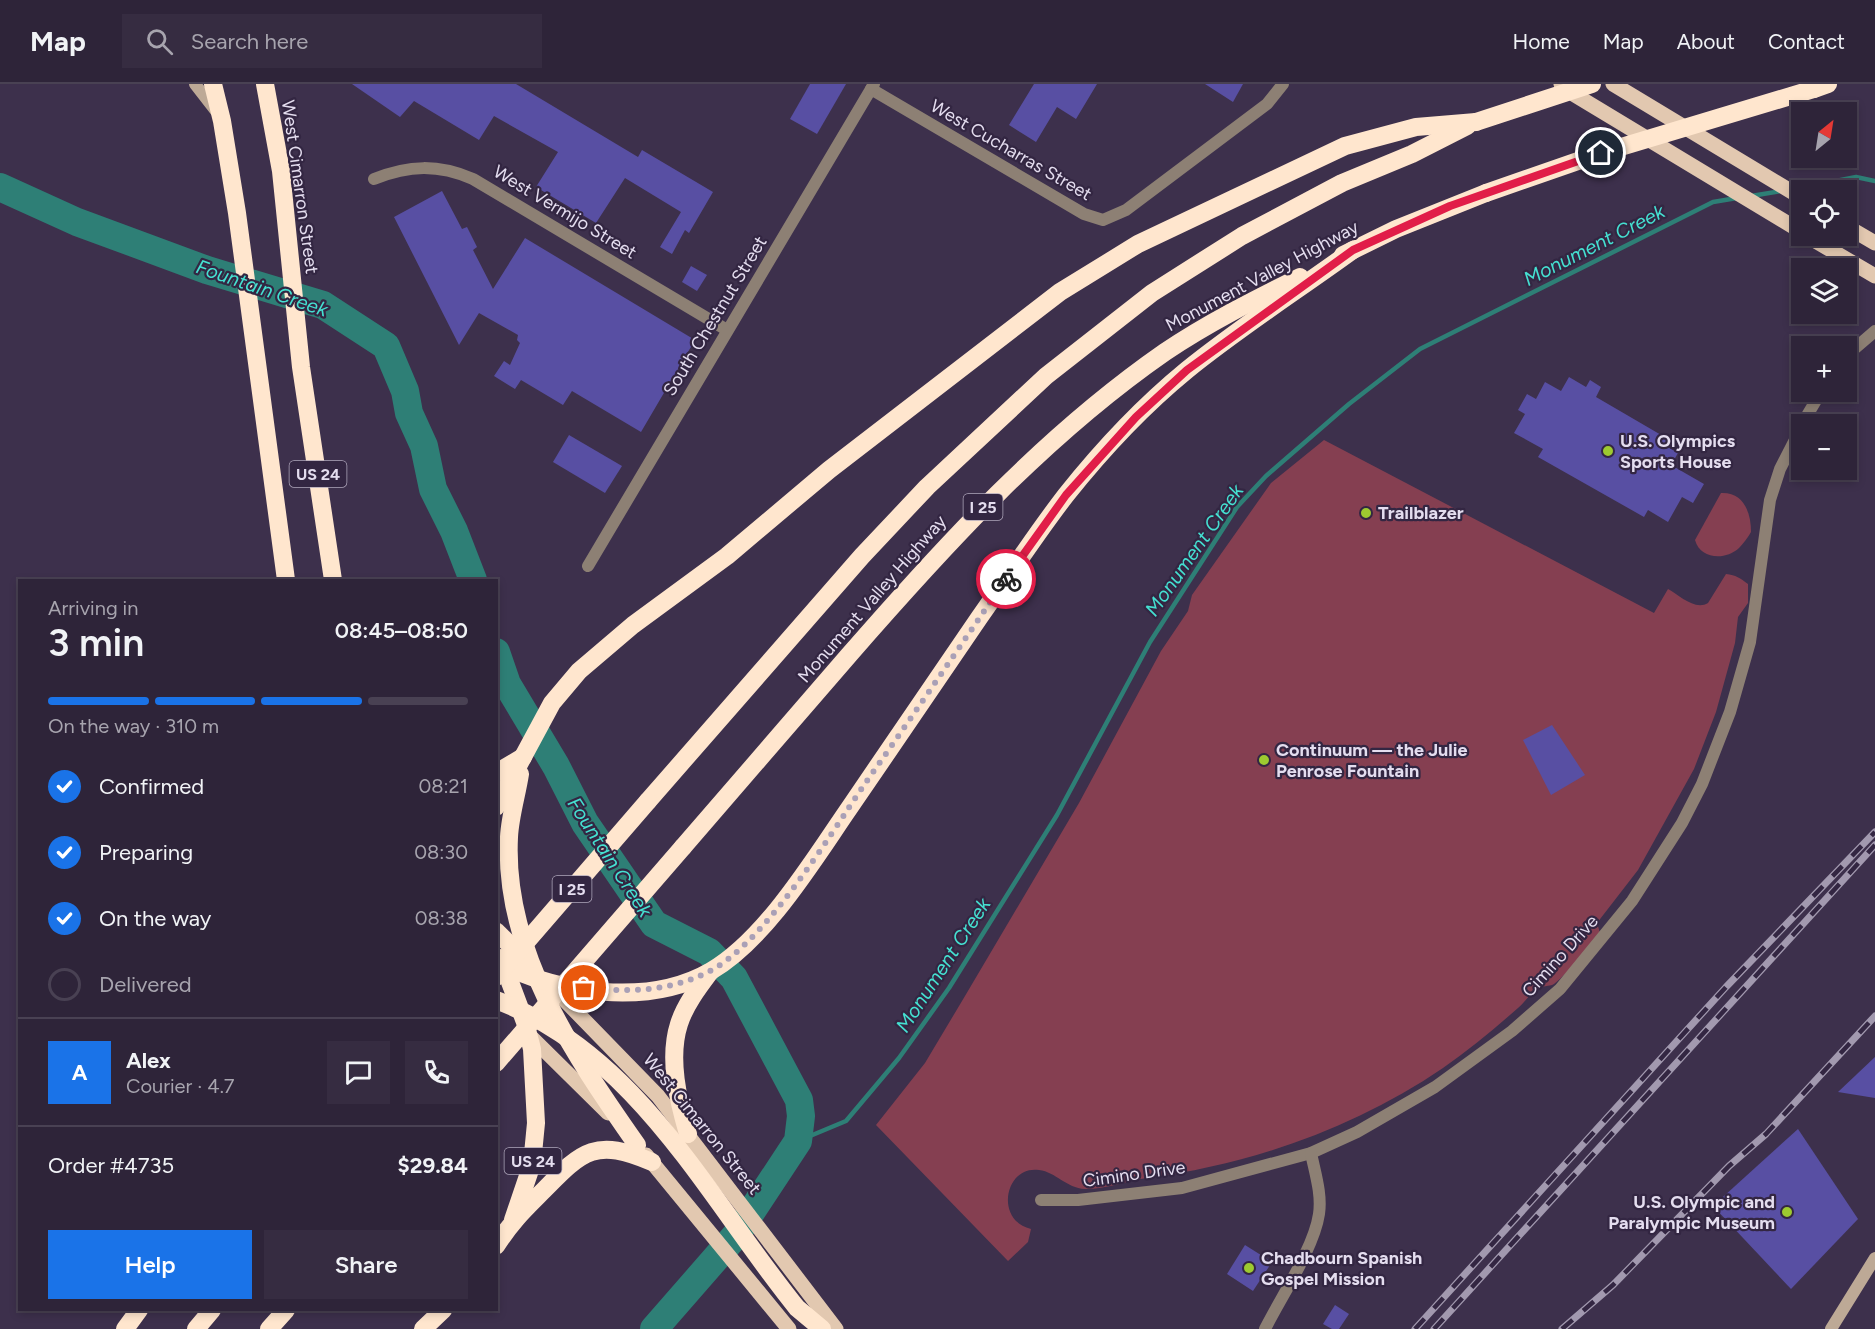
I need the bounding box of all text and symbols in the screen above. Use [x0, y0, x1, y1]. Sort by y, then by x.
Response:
search box [122, 14, 542, 68]
text: Map [30, 24, 86, 58]
icon: search [143, 25, 176, 58]
text: Search here [191, 28, 308, 55]
text: Home [1513, 29, 1570, 54]
text: Map [1603, 29, 1644, 54]
text: About [1677, 29, 1735, 54]
text: Contact [1768, 29, 1845, 54]
street label: West Cucharras Street [926, 95, 1096, 205]
street label: West Cimarron Street [277, 99, 323, 275]
north arrow [1791, 102, 1857, 168]
map controls [1791, 102, 1857, 480]
pin [1575, 127, 1626, 178]
icon: home [1584, 136, 1617, 169]
street label: West Vermijo Street [489, 161, 641, 264]
button: locate [1791, 180, 1857, 246]
water label: Monument Creek [1519, 198, 1670, 291]
street label: Monument Valley Highway [1162, 216, 1363, 336]
street label: South Chestnut Street [659, 232, 772, 400]
water label: Fountain Creek [193, 254, 332, 322]
button: layers [1791, 258, 1857, 324]
button: + [1791, 336, 1857, 402]
button: − [1791, 414, 1857, 480]
place label: U.S. Olympics Sports House [1620, 430, 1736, 473]
marker: U.S. Olympics Sports House [1601, 444, 1615, 458]
road number: US 24 [290, 461, 346, 487]
water label: Monument Creek [1140, 478, 1249, 621]
road number: I 25 [964, 494, 1002, 520]
place label: Trailblazer [1378, 502, 1464, 524]
marker: Trailblazer [1359, 506, 1373, 520]
street label: Monument Valley Highway [793, 510, 951, 687]
courier [976, 549, 1036, 609]
icon: bike [990, 563, 1023, 596]
text: Arriving in [48, 596, 138, 620]
text: 08:45–08:50 [335, 617, 468, 644]
text: 3 min [48, 619, 144, 666]
text: On the way · 310 m [48, 714, 219, 738]
place label: Continuum — the Julie Penrose Fountain [1276, 739, 1467, 782]
marker: Continuum — the Julie Penrose Fountain [1257, 753, 1271, 767]
icon: check [48, 770, 81, 803]
text: Confirmed [99, 773, 204, 800]
text: 08:21 [418, 774, 468, 798]
water label: Fountain Creek [562, 793, 658, 922]
icon: check [48, 836, 81, 869]
text: Preparing [99, 839, 193, 866]
text: 08:30 [414, 840, 468, 864]
road number: I 25 [552, 876, 592, 902]
water label: Monument Creek [891, 892, 996, 1037]
icon: check [48, 902, 81, 935]
text: On the way [99, 905, 211, 932]
text: 08:38 [415, 906, 468, 930]
street label: Cimino Drive [1517, 910, 1603, 1002]
pin [558, 962, 609, 1013]
text: Delivered [99, 971, 192, 998]
icon: bag [567, 971, 600, 1004]
button: chat [327, 1041, 390, 1104]
button: phone [405, 1041, 468, 1104]
text: Alex [126, 1047, 171, 1074]
street label: West Cimarron Street [638, 1049, 766, 1199]
text: A [72, 1059, 87, 1086]
text: Courier · 4.7 [126, 1074, 235, 1098]
road number: US 24 [504, 1148, 562, 1174]
text: Order #4735 [48, 1152, 174, 1179]
text: $29.84 [397, 1152, 468, 1179]
street label: Cimino Drive [1081, 1156, 1187, 1192]
place label: U.S. Olympic and Paralympic Museum [1608, 1191, 1775, 1234]
marker: U.S. Olympic and Paralympic Museum [1780, 1205, 1794, 1219]
button: Help [48, 1230, 252, 1299]
button: Share [264, 1230, 468, 1299]
place label: Chadbourn Spanish Gospel Mission [1261, 1247, 1422, 1290]
marker: Chadbourn Spanish Gospel Mission [1242, 1261, 1256, 1275]

